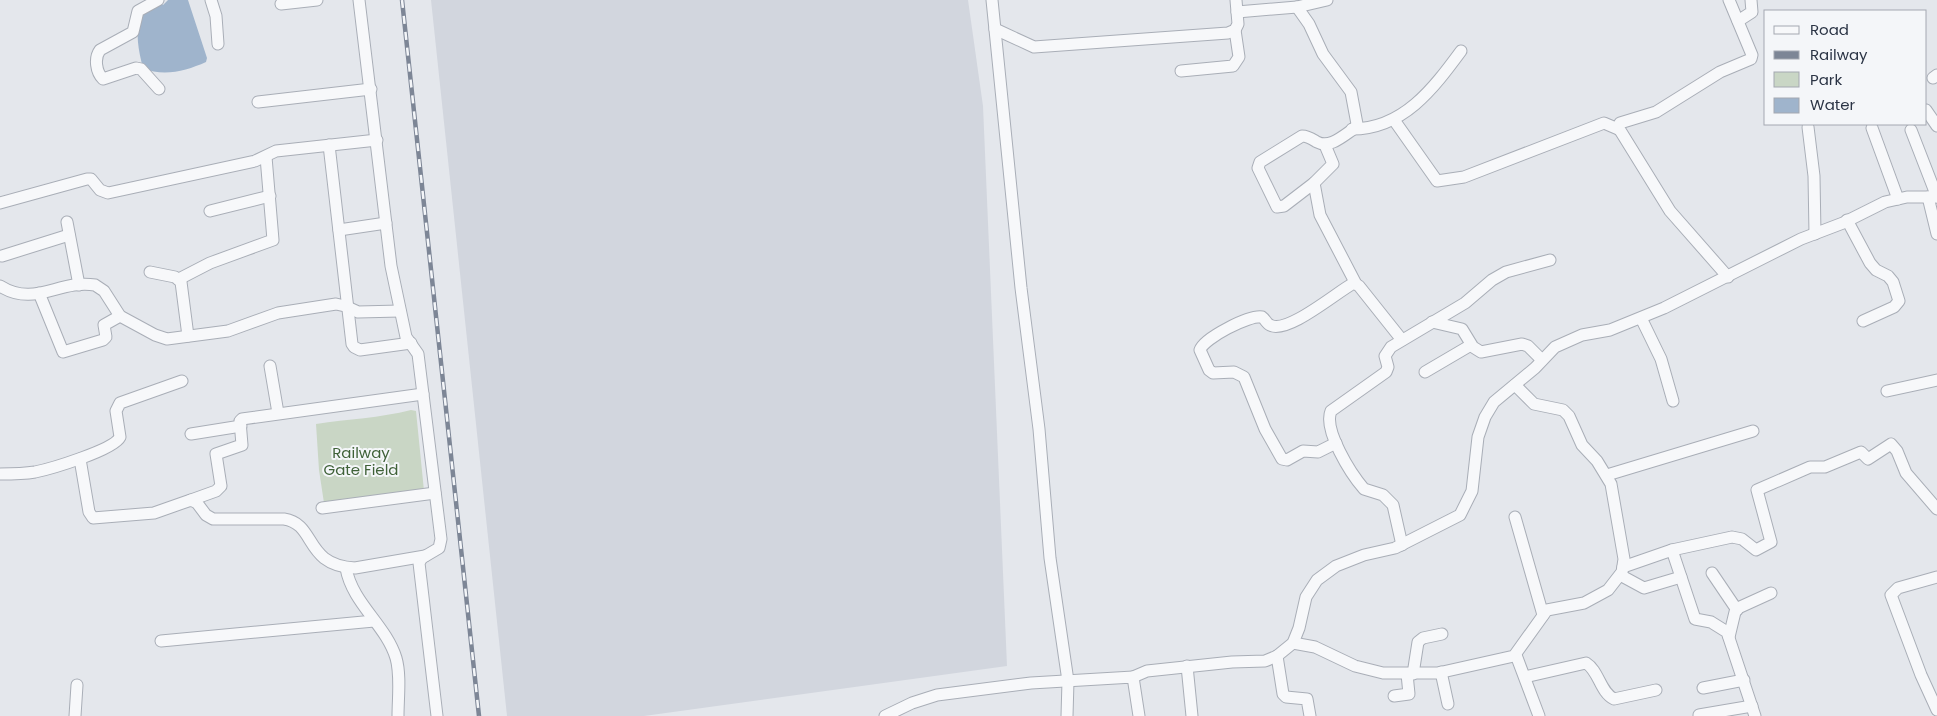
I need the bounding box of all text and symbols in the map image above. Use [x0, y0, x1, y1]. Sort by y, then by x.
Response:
legend [1764, 10, 1927, 125]
text: Road [1810, 19, 1849, 40]
text: Railway [1810, 44, 1868, 65]
text: Park [1810, 69, 1842, 90]
text: Water [1810, 94, 1856, 115]
park label: Railway Gate Field [324, 442, 398, 480]

